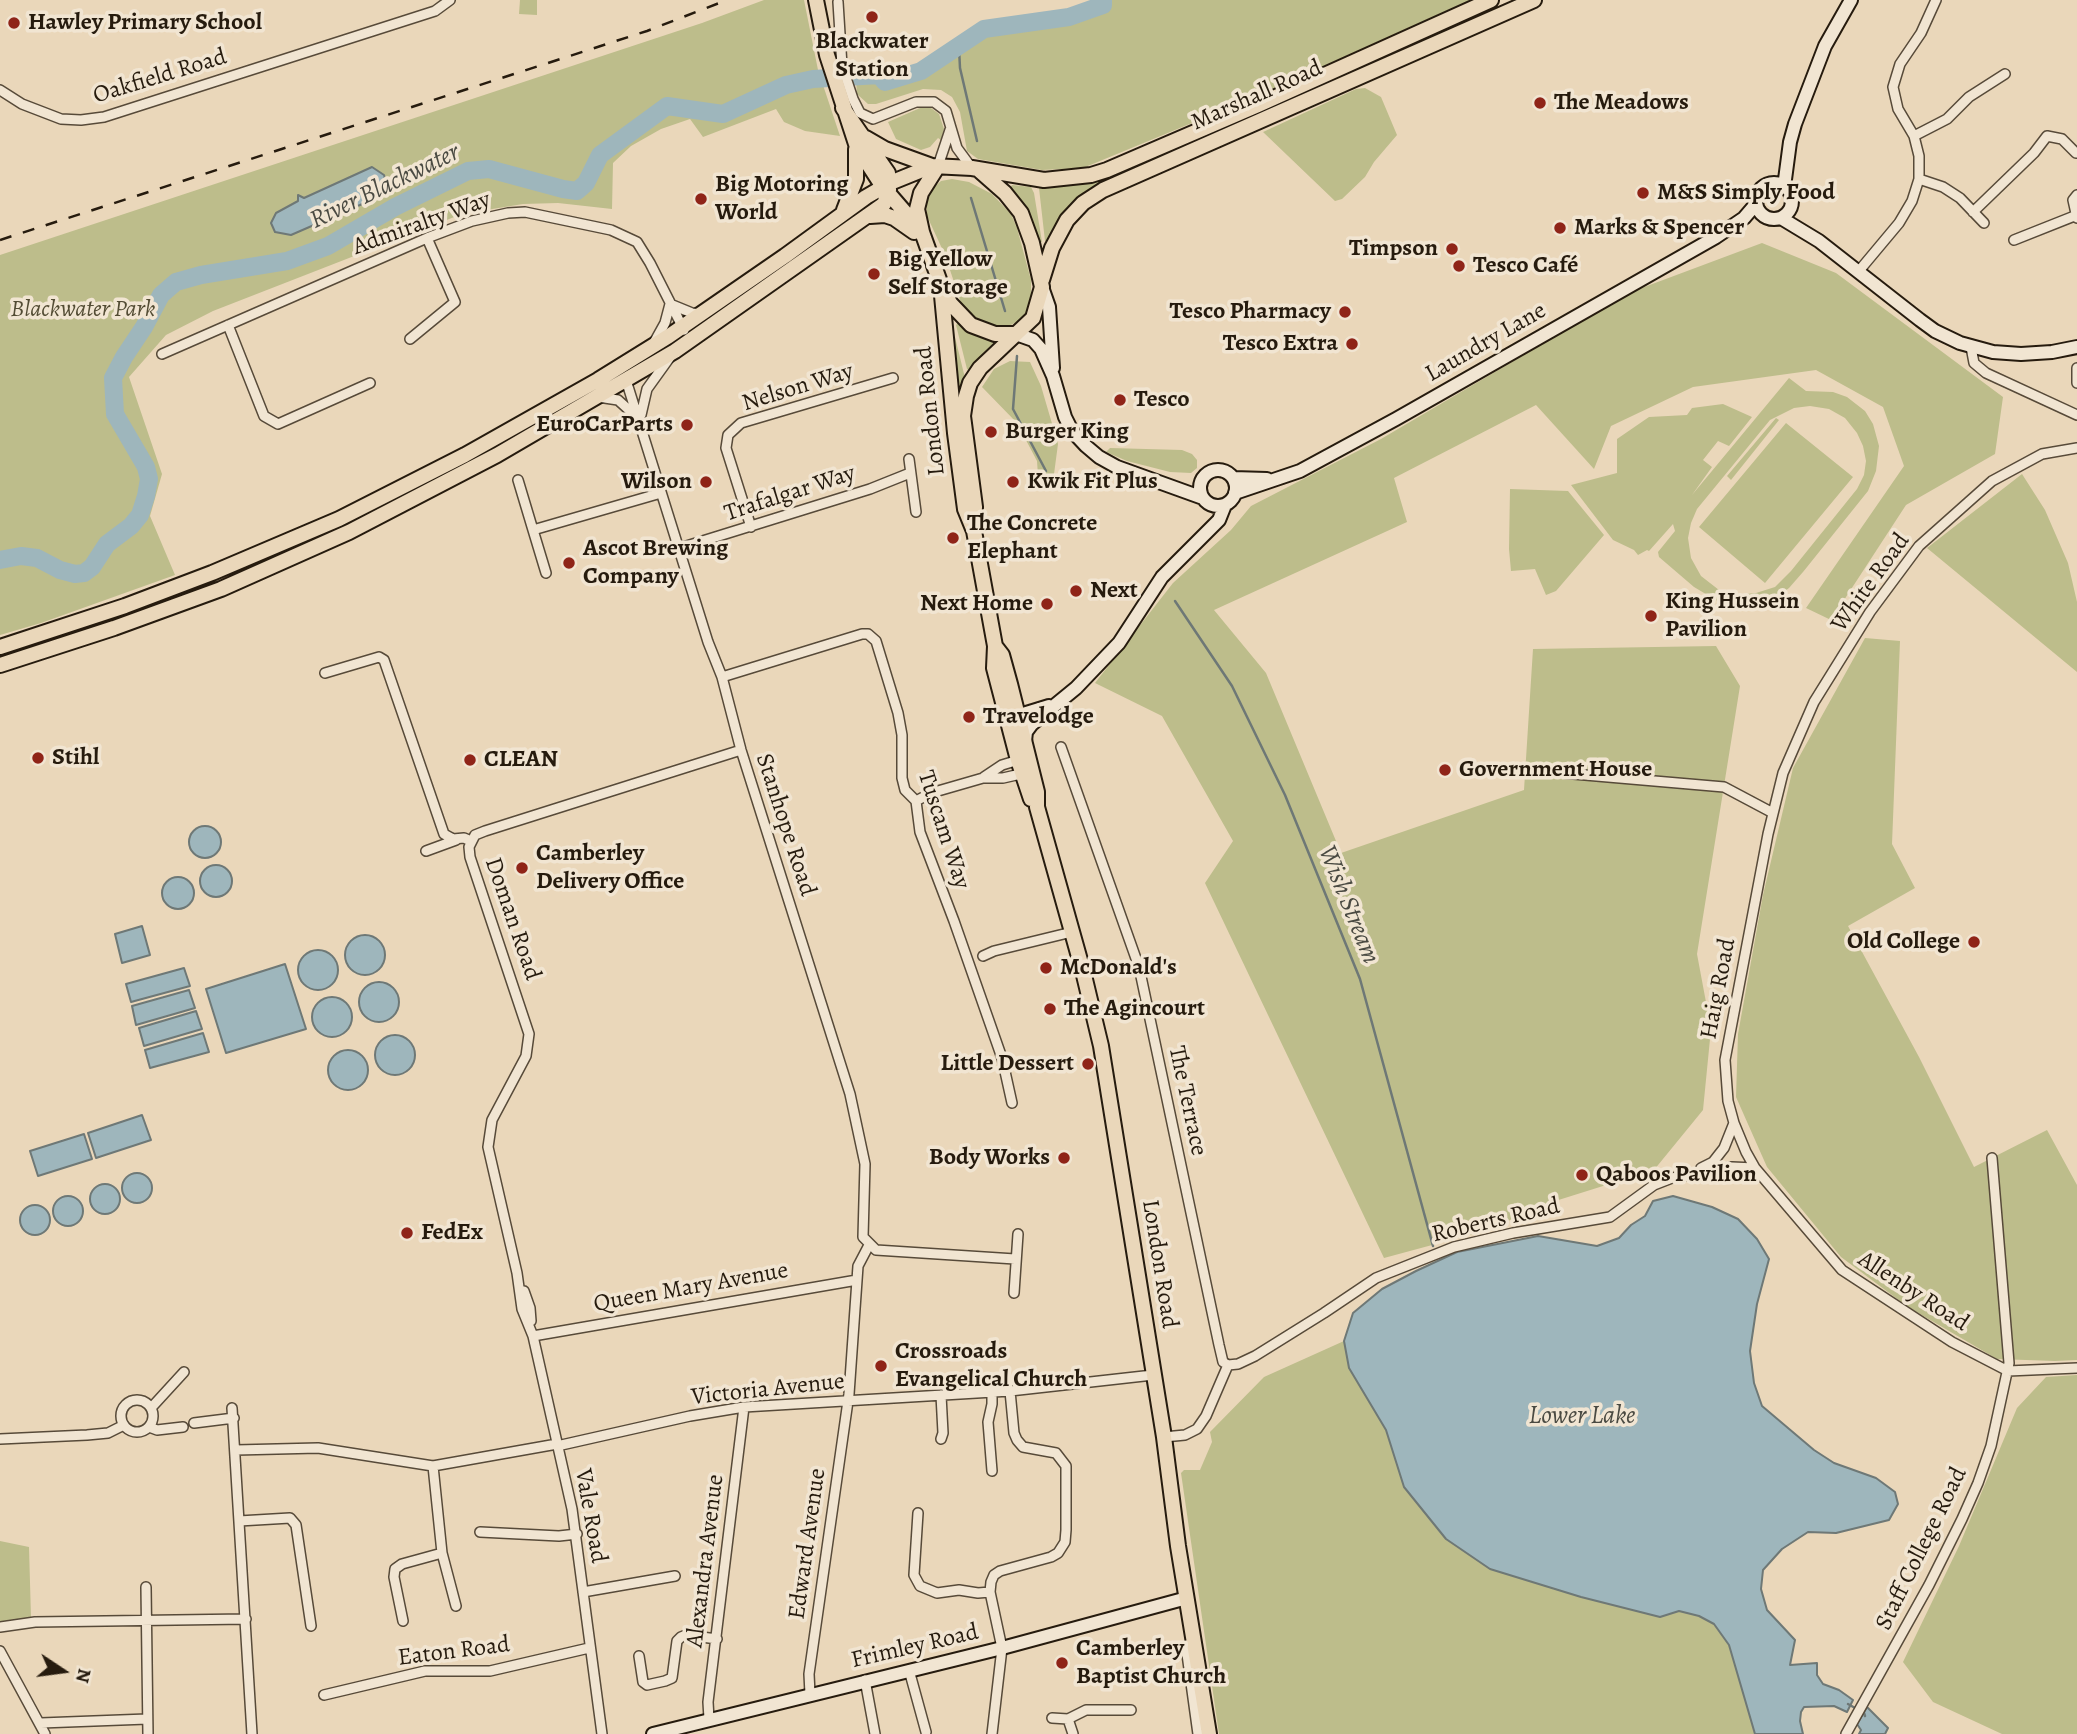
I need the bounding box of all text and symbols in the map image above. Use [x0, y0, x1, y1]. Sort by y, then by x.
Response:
place label: Hawley Primary School [28, 9, 262, 37]
marker: Blackwater Station [864, 9, 880, 25]
marker: Hawley Primary School [6, 15, 22, 31]
place label: Blackwater Station [815, 28, 929, 84]
street label: Oakfield Road [90, 43, 230, 111]
street label: Marshall Road [1187, 54, 1327, 138]
place label: The Meadows [1554, 89, 1689, 117]
marker: The Meadows [1532, 95, 1548, 111]
water label: River Blackwater [305, 137, 465, 237]
place label: Big Motoring World [715, 171, 848, 227]
place label: M&S Simply Food [1657, 179, 1835, 207]
marker: M&S Simply Food [1635, 185, 1651, 201]
street label: Admiralty Way [349, 186, 495, 262]
marker: Big Motoring World [693, 191, 709, 207]
place label: Marks & Spencer [1574, 214, 1744, 242]
marker: Marks & Spencer [1552, 220, 1568, 236]
place label: Timpson [1349, 235, 1438, 263]
marker: Timpson [1444, 241, 1460, 257]
place label: Big Yellow Self Storage [888, 246, 1008, 302]
place label: Tesco Café [1473, 252, 1578, 280]
marker: Tesco Café [1451, 258, 1467, 274]
marker: Big Yellow Self Storage [866, 266, 882, 282]
park label: Blackwater Park [10, 296, 156, 324]
street label: Laundry Lane [1420, 297, 1552, 389]
place label: Tesco Pharmacy [1170, 298, 1331, 326]
marker: Tesco Pharmacy [1337, 304, 1353, 320]
place label: Tesco Extra [1223, 330, 1338, 358]
marker: Tesco Extra [1344, 336, 1360, 352]
street label: London Road [910, 345, 952, 477]
street label: Nelson Way [739, 357, 857, 419]
place label: Tesco [1134, 386, 1190, 414]
marker: Tesco [1112, 392, 1128, 408]
place label: EuroCarParts [536, 411, 673, 439]
marker: EuroCarParts [679, 417, 695, 433]
place label: Burger King [1005, 418, 1129, 446]
marker: Burger King [983, 424, 999, 440]
street label: Trafalgar Way [721, 459, 859, 529]
place label: Wilson [621, 468, 692, 496]
place label: Kwik Fit Plus [1027, 468, 1158, 496]
marker: Wilson [698, 474, 714, 490]
marker: Kwik Fit Plus [1005, 474, 1021, 490]
place label: The Concrete Elephant [967, 510, 1097, 566]
street label: White Road [1826, 528, 1916, 638]
marker: The Concrete Elephant [945, 530, 961, 546]
place label: Ascot Brewing Company [583, 535, 728, 591]
marker: Ascot Brewing Company [561, 555, 577, 571]
place label: Next [1090, 577, 1138, 605]
marker: Next [1068, 583, 1084, 599]
place label: King Hussein Pavilion [1665, 588, 1800, 644]
place label: Next Home [920, 590, 1033, 618]
marker: Next Home [1039, 596, 1055, 612]
marker: King Hussein Pavilion [1643, 608, 1659, 624]
place label: Travelodge [983, 703, 1094, 731]
marker: Travelodge [961, 709, 977, 725]
place label: Stihl [52, 744, 99, 772]
place label: CLEAN [484, 746, 558, 774]
marker: Stihl [30, 750, 46, 766]
street label: Stanhope Road [748, 750, 822, 900]
marker: CLEAN [462, 752, 478, 768]
place label: Government House [1459, 756, 1652, 784]
marker: Government House [1437, 762, 1453, 778]
street label: Tuscam Way [910, 767, 976, 893]
place label: Camberley Delivery Office [536, 840, 684, 896]
water label: Wish Stream [1310, 841, 1386, 969]
street label: Doman Road [478, 854, 546, 984]
marker: Camberley Delivery Office [514, 860, 530, 876]
place label: Old College [1847, 928, 1960, 956]
marker: Old College [1966, 934, 1982, 950]
street label: Haig Road [1695, 936, 1743, 1042]
place label: McDonald's [1060, 954, 1177, 982]
marker: McDonald's [1038, 960, 1054, 976]
place label: The Agincourt [1064, 995, 1205, 1023]
marker: The Agincourt [1042, 1001, 1058, 1017]
street label: The Terrace [1161, 1043, 1213, 1159]
place label: Little Dessert [941, 1050, 1074, 1078]
marker: Little Dessert [1080, 1056, 1096, 1072]
place label: Body Works [929, 1144, 1050, 1172]
marker: Body Works [1056, 1150, 1072, 1166]
place label: Qaboos Pavilion [1596, 1161, 1757, 1189]
marker: Qaboos Pavilion [1574, 1167, 1590, 1183]
street label: Roberts Road [1429, 1192, 1563, 1250]
street label: London Road [1135, 1198, 1183, 1330]
place label: FedEx [421, 1219, 483, 1247]
marker: FedEx [399, 1225, 415, 1241]
street label: Allenby Road [1852, 1246, 1974, 1338]
street label: Queen Mary Avenue [592, 1257, 790, 1319]
place label: Crossroads Evangelical Church [895, 1338, 1087, 1394]
marker: Crossroads Evangelical Church [873, 1358, 889, 1374]
street label: Victoria Avenue [690, 1368, 846, 1412]
water label: Lower Lake [1529, 1401, 1635, 1433]
street label: Staff College Road [1870, 1463, 1974, 1635]
street label: Vale Road [568, 1467, 612, 1565]
street label: Edward Avenue [783, 1467, 833, 1621]
street label: Alexandra Avenue [681, 1473, 731, 1649]
street label: Frimley Road [849, 1618, 981, 1676]
street label: Eaton Road [396, 1631, 512, 1673]
place label: Camberley Baptist Church [1076, 1635, 1226, 1691]
north arrow [28, 1636, 98, 1706]
marker: Camberley Baptist Church [1054, 1655, 1070, 1671]
text: N [69, 1666, 98, 1685]

